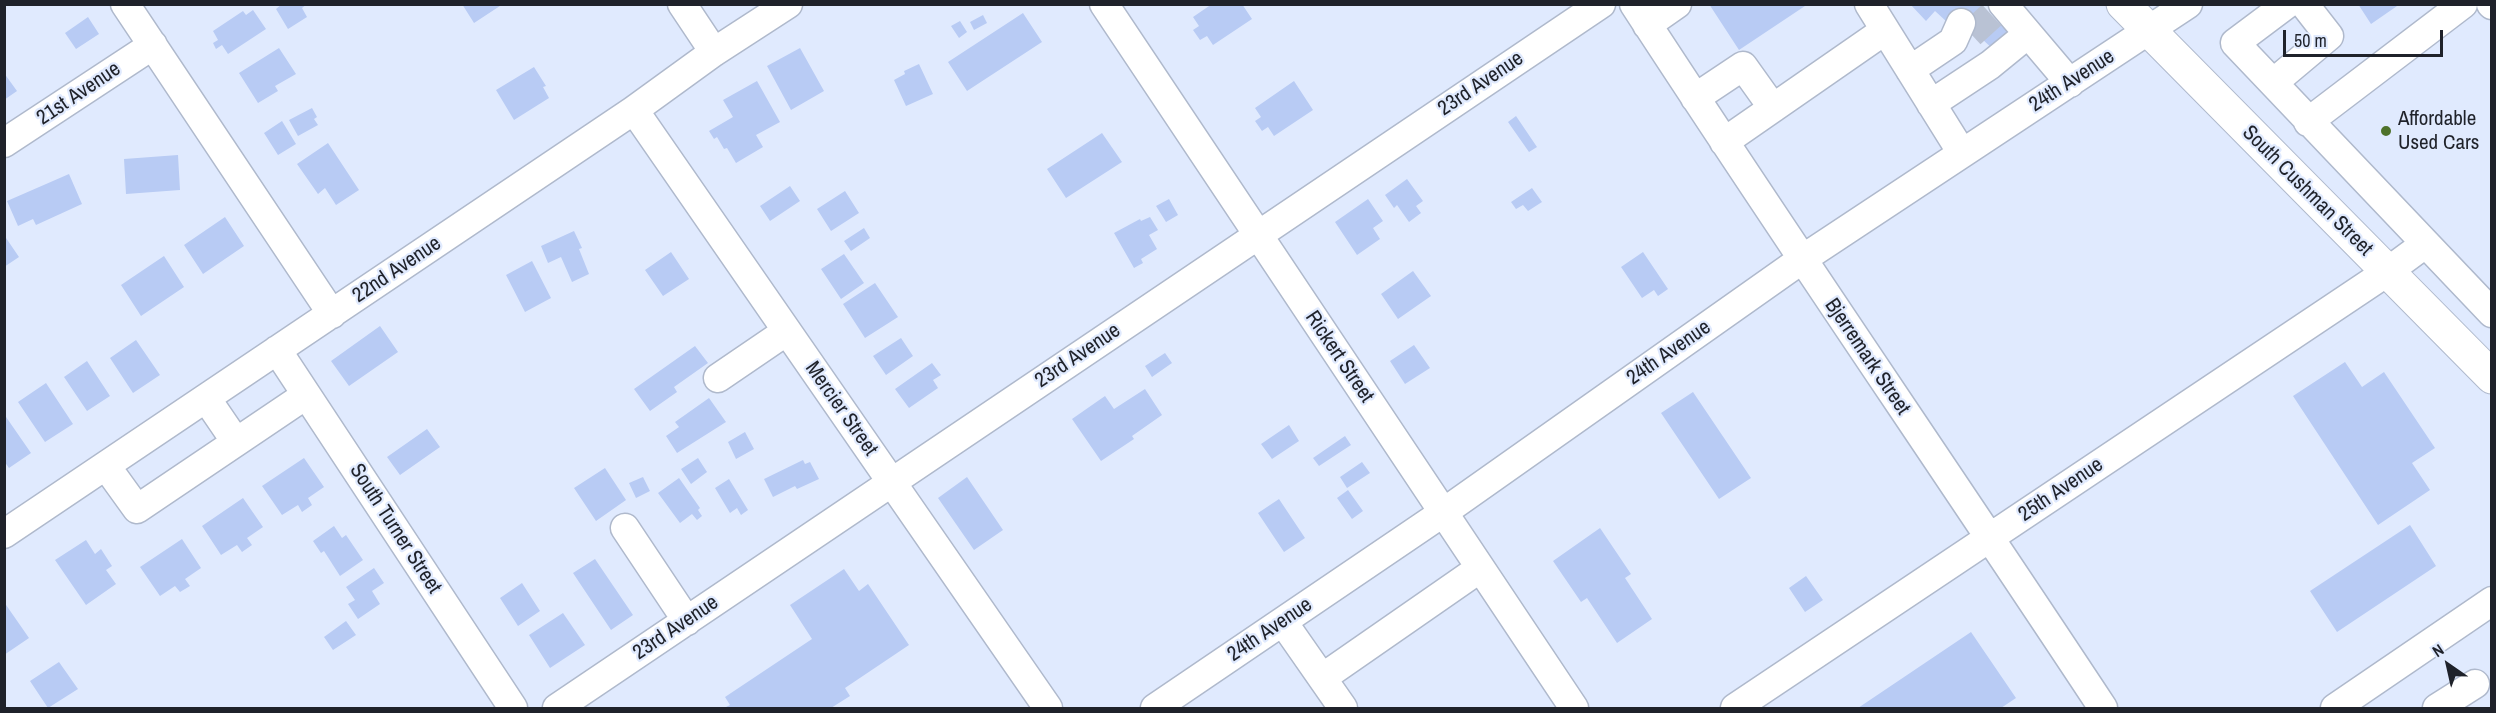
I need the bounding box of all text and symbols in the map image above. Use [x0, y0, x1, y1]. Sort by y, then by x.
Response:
scale bar [2286, 18, 2446, 56]
text: 50 m [2294, 28, 2327, 53]
street label: 24th Avenue [2025, 44, 2119, 118]
street label: 23rd Avenue [1434, 46, 1528, 122]
street label: 21st Avenue [32, 57, 126, 131]
place label: Affordable Used Cars [2398, 106, 2479, 156]
street label: South Cushman Street [2236, 120, 2378, 262]
marker: Affordable Used Cars [2379, 124, 2393, 138]
street label: 22nd Avenue [348, 231, 446, 309]
street label: Bjerremark Street [1819, 294, 1915, 420]
street label: Rickert Street [1299, 306, 1379, 408]
street label: 24th Avenue [1622, 315, 1716, 391]
street label: 23rd Avenue [1031, 318, 1125, 394]
street label: Mercier Street [799, 357, 883, 461]
street label: 25th Avenue [2014, 453, 2108, 527]
street label: South Turner Street [344, 459, 446, 599]
street label: 23rd Avenue [629, 590, 723, 666]
street label: 24th Avenue [1223, 593, 1317, 667]
north arrow [2418, 635, 2478, 695]
text: N [2428, 638, 2448, 662]

